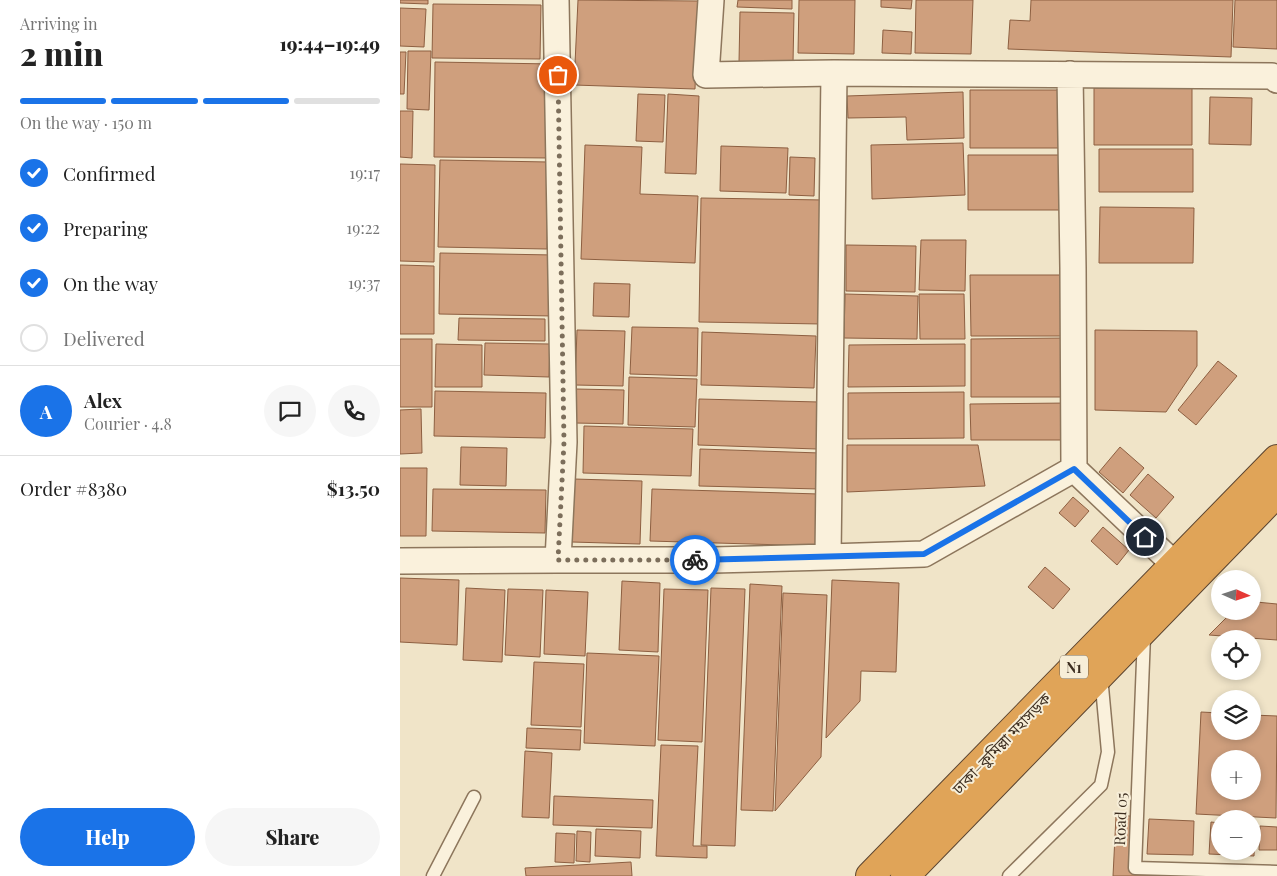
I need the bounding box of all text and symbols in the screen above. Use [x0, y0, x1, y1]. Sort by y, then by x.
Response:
text: Arriving in [20, 13, 98, 34]
text: 19:44–19:49 [279, 30, 380, 56]
text: 2 min [20, 31, 103, 74]
pin [537, 54, 579, 96]
icon: bag [544, 61, 572, 89]
text: On the way · 150 m [20, 112, 152, 133]
icon: check [20, 159, 48, 187]
text: Confirmed [63, 160, 156, 186]
text: 19:17 [349, 162, 380, 183]
icon: check [20, 214, 48, 242]
text: Preparing [63, 215, 148, 241]
text: 19:22 [346, 217, 380, 238]
icon: check [20, 269, 48, 297]
text: On the way [63, 270, 158, 296]
text: 19:37 [348, 272, 380, 293]
text: Delivered [63, 325, 145, 351]
button: chat [264, 385, 316, 437]
button: phone [328, 385, 380, 437]
text: Alex [84, 387, 122, 413]
text: A [40, 398, 52, 424]
text: Courier · 4.8 [84, 413, 172, 434]
text: Order #8380 [20, 475, 127, 501]
text: $13.50 [327, 475, 380, 501]
pin [1124, 516, 1166, 558]
icon: home [1131, 523, 1159, 551]
courier [670, 535, 720, 585]
icon: bike [681, 546, 709, 574]
north arrow [1211, 570, 1261, 620]
map controls [1211, 570, 1261, 860]
button: locate [1211, 630, 1261, 680]
road number: N1 [1060, 656, 1088, 679]
street label: ঢাকা–কুমিল্লা মহাসড়ক [947, 688, 1055, 799]
button: layers [1211, 690, 1261, 740]
button: + [1211, 750, 1261, 800]
street label: Road 05 [1109, 792, 1131, 846]
button: Help [20, 808, 195, 866]
button: Share [205, 808, 380, 866]
button: − [1211, 810, 1261, 860]

